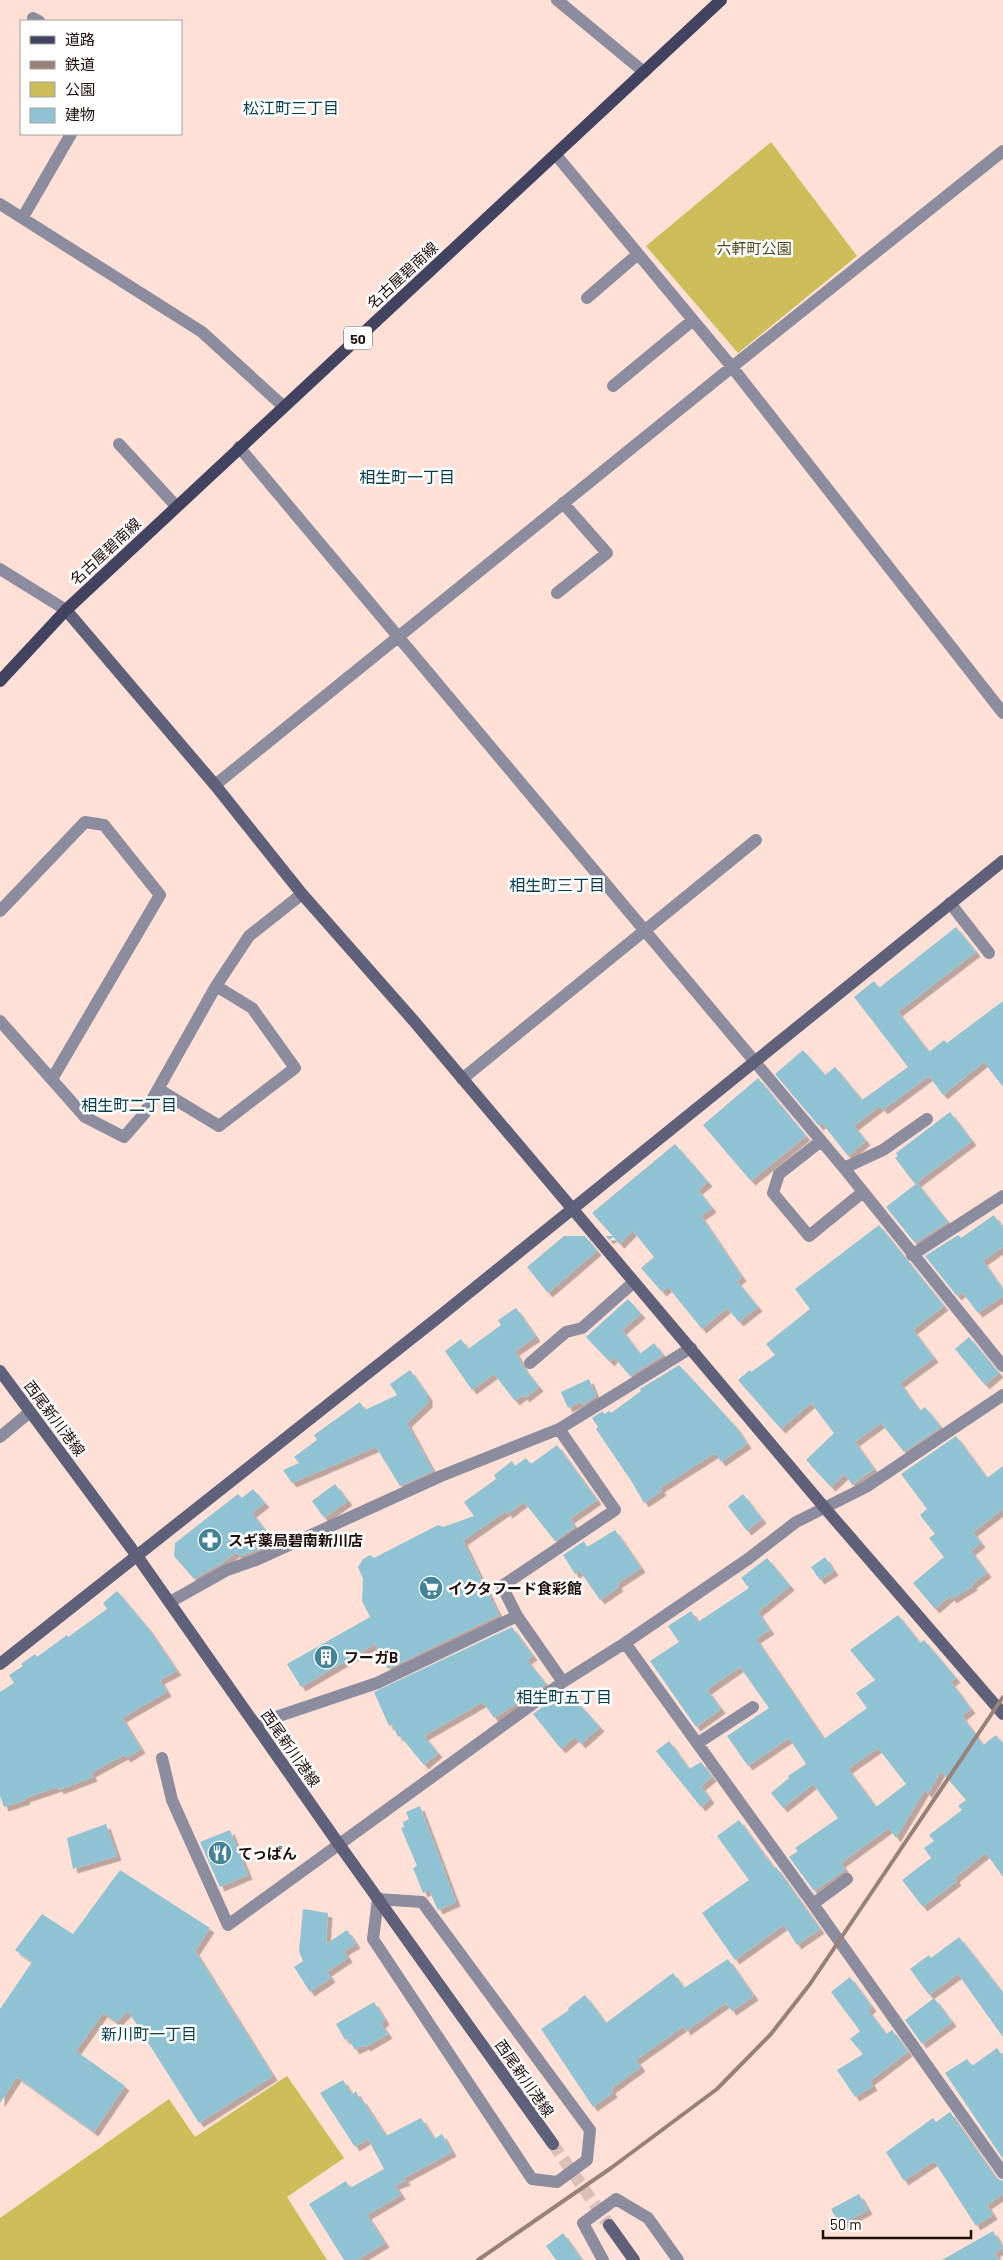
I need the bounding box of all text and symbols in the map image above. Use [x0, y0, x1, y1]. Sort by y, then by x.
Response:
legend [20, 20, 182, 135]
text: 道路 [65, 30, 95, 48]
text: 鉄道 [65, 55, 95, 73]
text: 公園 [65, 80, 95, 98]
district label: 松江町三丁目 [243, 98, 339, 117]
text: 建物 [65, 105, 95, 123]
street label: 名古屋碧南線 [363, 238, 441, 312]
park label: 六軒町公園 [716, 239, 792, 257]
road number: 50 [344, 326, 372, 349]
district label: 相生町一丁目 [359, 467, 455, 486]
street label: 名古屋碧南線 [66, 514, 144, 588]
district label: 相生町三丁目 [509, 875, 605, 894]
district label: 相生町二丁目 [81, 1095, 177, 1114]
street label: 西尾新川港線 [21, 1377, 89, 1459]
pharmacy icon: スギ薬局碧南新川店 [197, 1527, 223, 1553]
place label: スギ薬局碧南新川店 [228, 1531, 363, 1549]
supermarket icon: イクタフード食彩館 [418, 1575, 444, 1601]
place label: イクタフード食彩館 [448, 1579, 582, 1597]
building icon: フーガB [313, 1644, 339, 1670]
place label: フーガB [344, 1648, 398, 1666]
district label: 相生町五丁目 [516, 1687, 612, 1706]
street label: 西尾新川港線 [258, 1706, 324, 1790]
restaurant icon: てっぱん [207, 1840, 233, 1866]
place label: てっぱん [238, 1844, 297, 1862]
district label: 新川町一丁目 [101, 2024, 197, 2043]
street label: 西尾新川港線 [492, 2036, 558, 2120]
scale bar [823, 2208, 970, 2240]
text: 50 m [830, 2215, 862, 2233]

